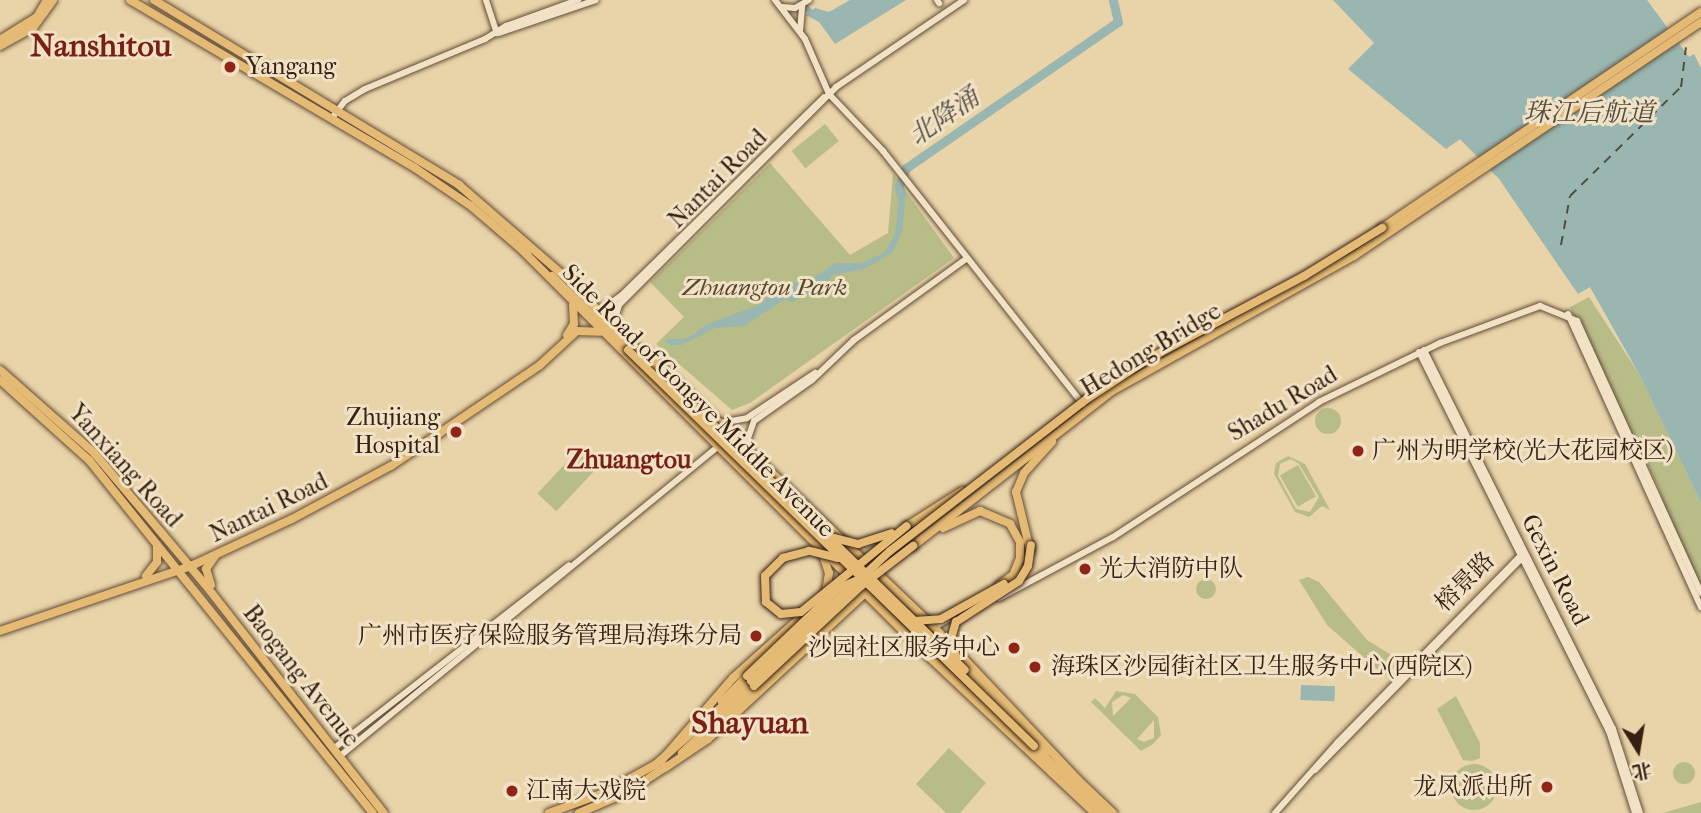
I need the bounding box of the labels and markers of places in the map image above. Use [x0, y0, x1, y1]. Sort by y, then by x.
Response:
place label: Yangang [246, 53, 336, 81]
marker: Yangang [220, 57, 240, 77]
place label: Zhujiang Hospital [346, 404, 440, 460]
marker: Zhujiang Hospital [446, 422, 466, 442]
place label: 广州为明学校(光大花园校区) [1372, 437, 1673, 465]
marker: 广州为明学校(光大花园校区) [1350, 443, 1366, 459]
place label: 光大消防中队 [1099, 555, 1243, 583]
marker: 光大消防中队 [1077, 561, 1093, 577]
place label: 广州市医疗保险服务管理局海珠分局 [358, 622, 742, 650]
marker: 广州市医疗保险服务管理局海珠分局 [748, 628, 764, 644]
place label: 沙园社区服务中心 [808, 634, 1000, 662]
marker: 沙园社区服务中心 [1006, 640, 1022, 656]
place label: 海珠区沙园街社区卫生服务中心(西院区) [1051, 653, 1472, 681]
marker: 海珠区沙园街社区卫生服务中心(西院区) [1025, 657, 1045, 677]
place label: 龙凤派出所 [1413, 773, 1533, 801]
place label: 江南大戏院 [526, 777, 646, 805]
marker: 龙凤派出所 [1539, 779, 1555, 795]
marker: 江南大戏院 [504, 783, 520, 799]

